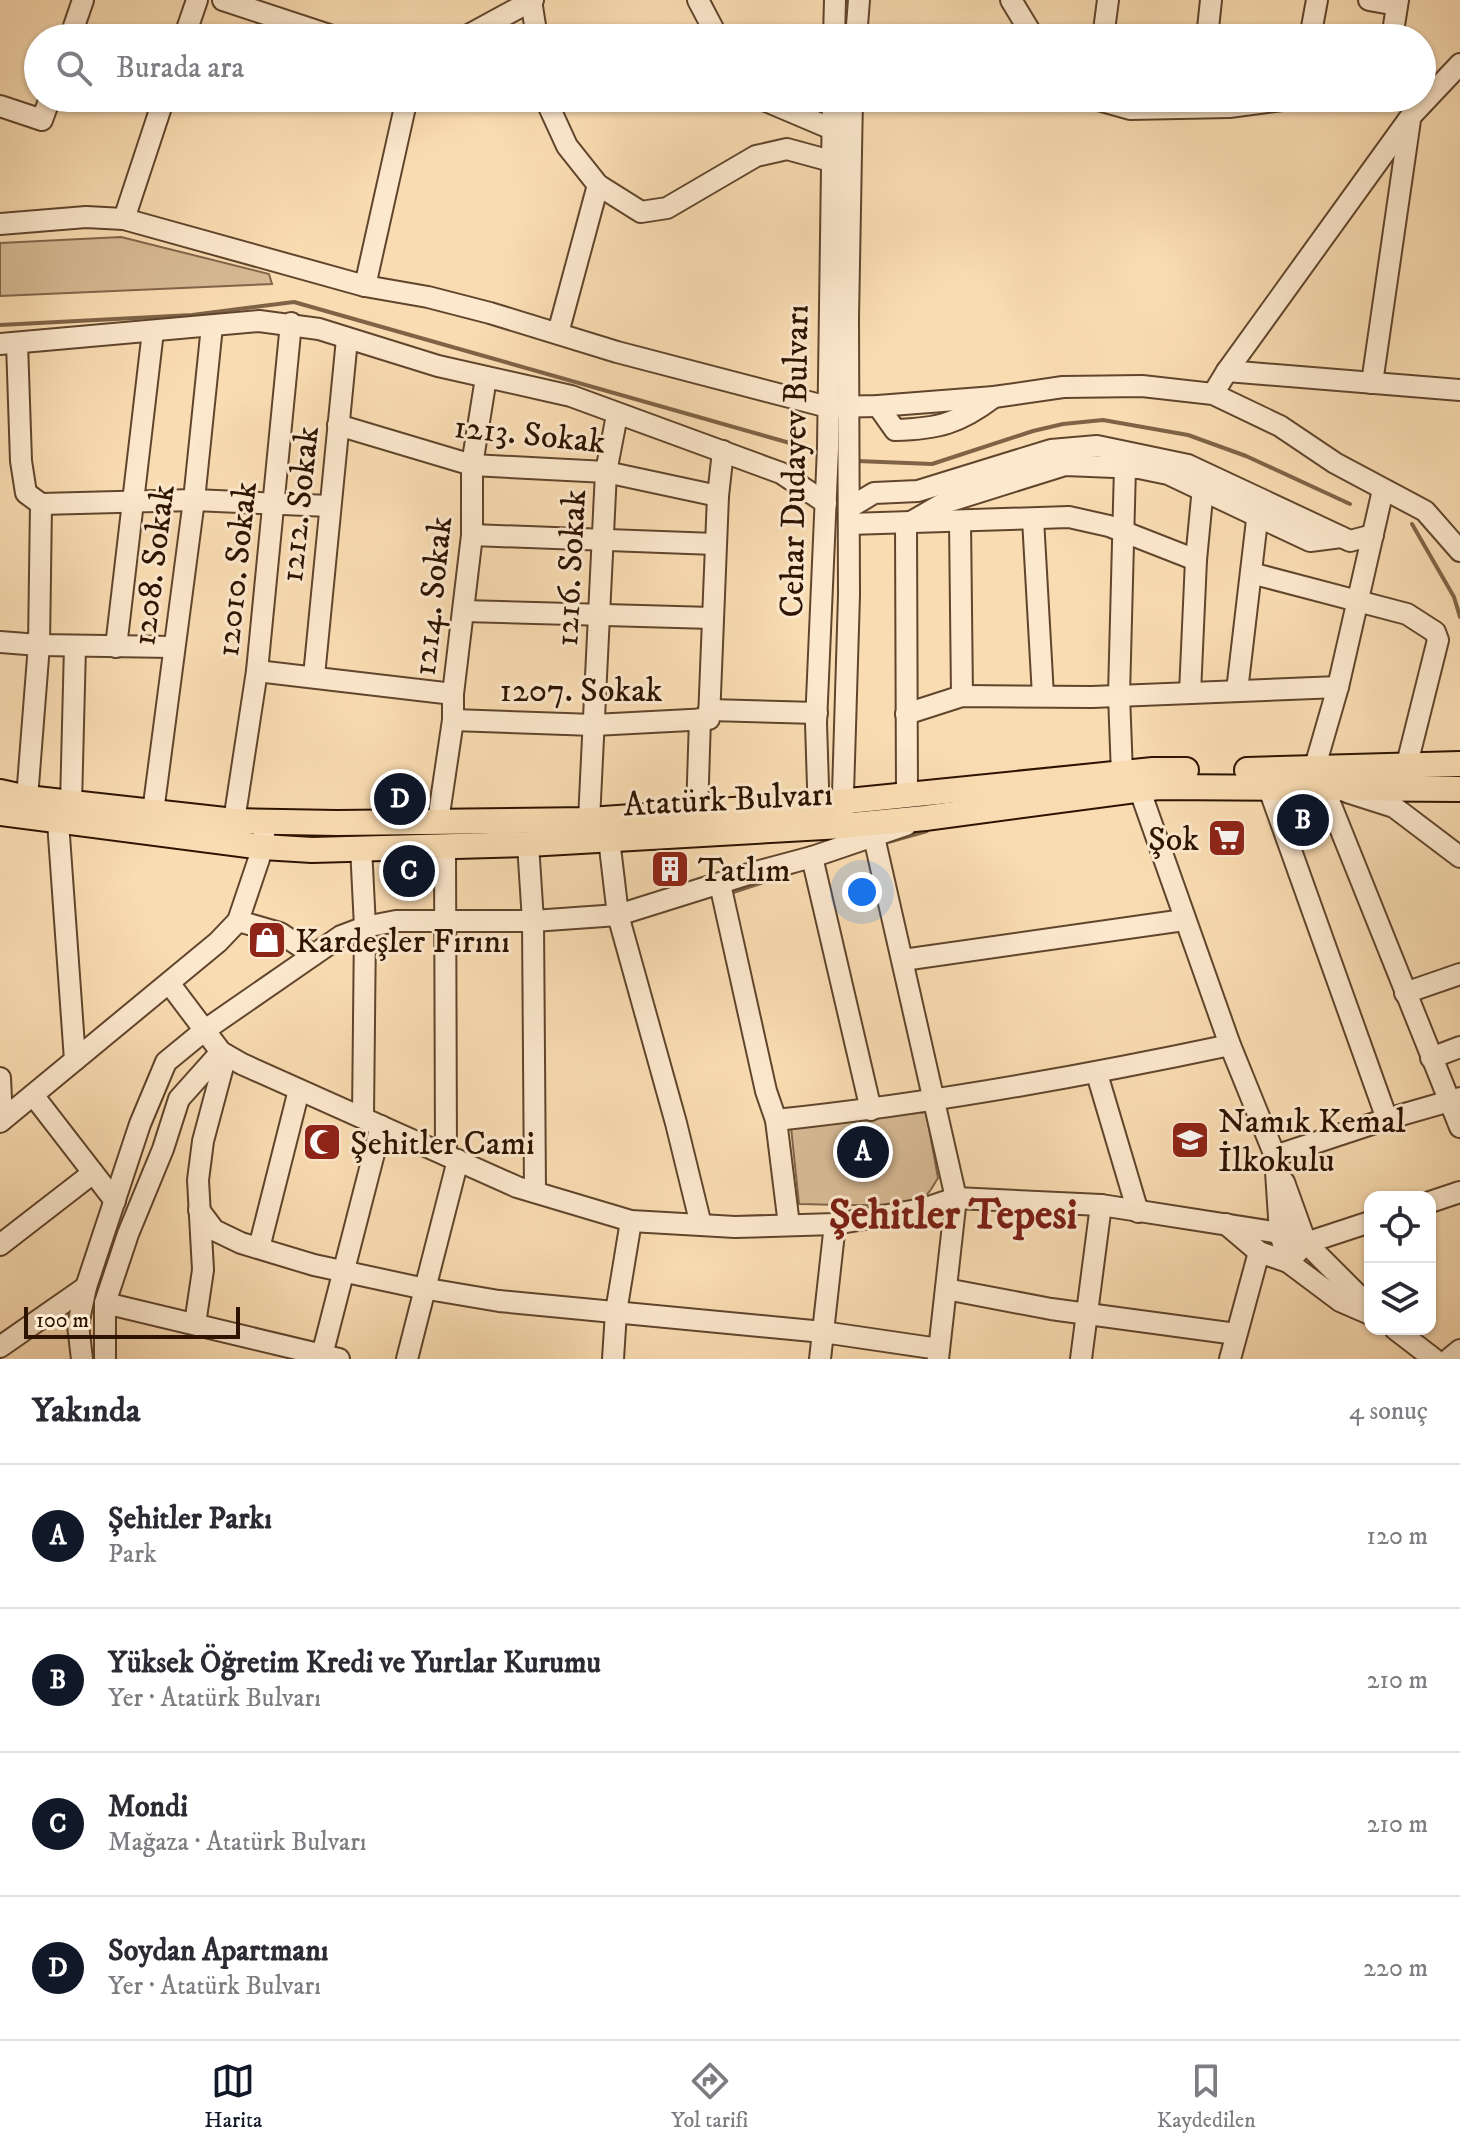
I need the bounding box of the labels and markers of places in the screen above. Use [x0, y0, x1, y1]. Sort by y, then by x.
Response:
pin: D [374, 769, 426, 829]
pin: B [1277, 790, 1329, 850]
supermarket icon: Şok [1206, 817, 1248, 859]
place label: Şok [1148, 819, 1199, 861]
pin: C [383, 841, 435, 901]
building icon: Tatlım [649, 848, 691, 890]
place label: Tatlım [698, 850, 791, 892]
shop icon: Kardeşler Fırını [246, 919, 288, 961]
place label: Kardeşler Fırını [295, 921, 510, 963]
place label: Namık Kemal İlkokulu [1218, 1101, 1407, 1182]
school or university icon: Namık Kemal İlkokulu [1169, 1119, 1211, 1161]
mosque icon: Şehitler Cami [301, 1121, 343, 1163]
pin: A [837, 1122, 889, 1182]
place label: Şehitler Cami [350, 1123, 535, 1165]

